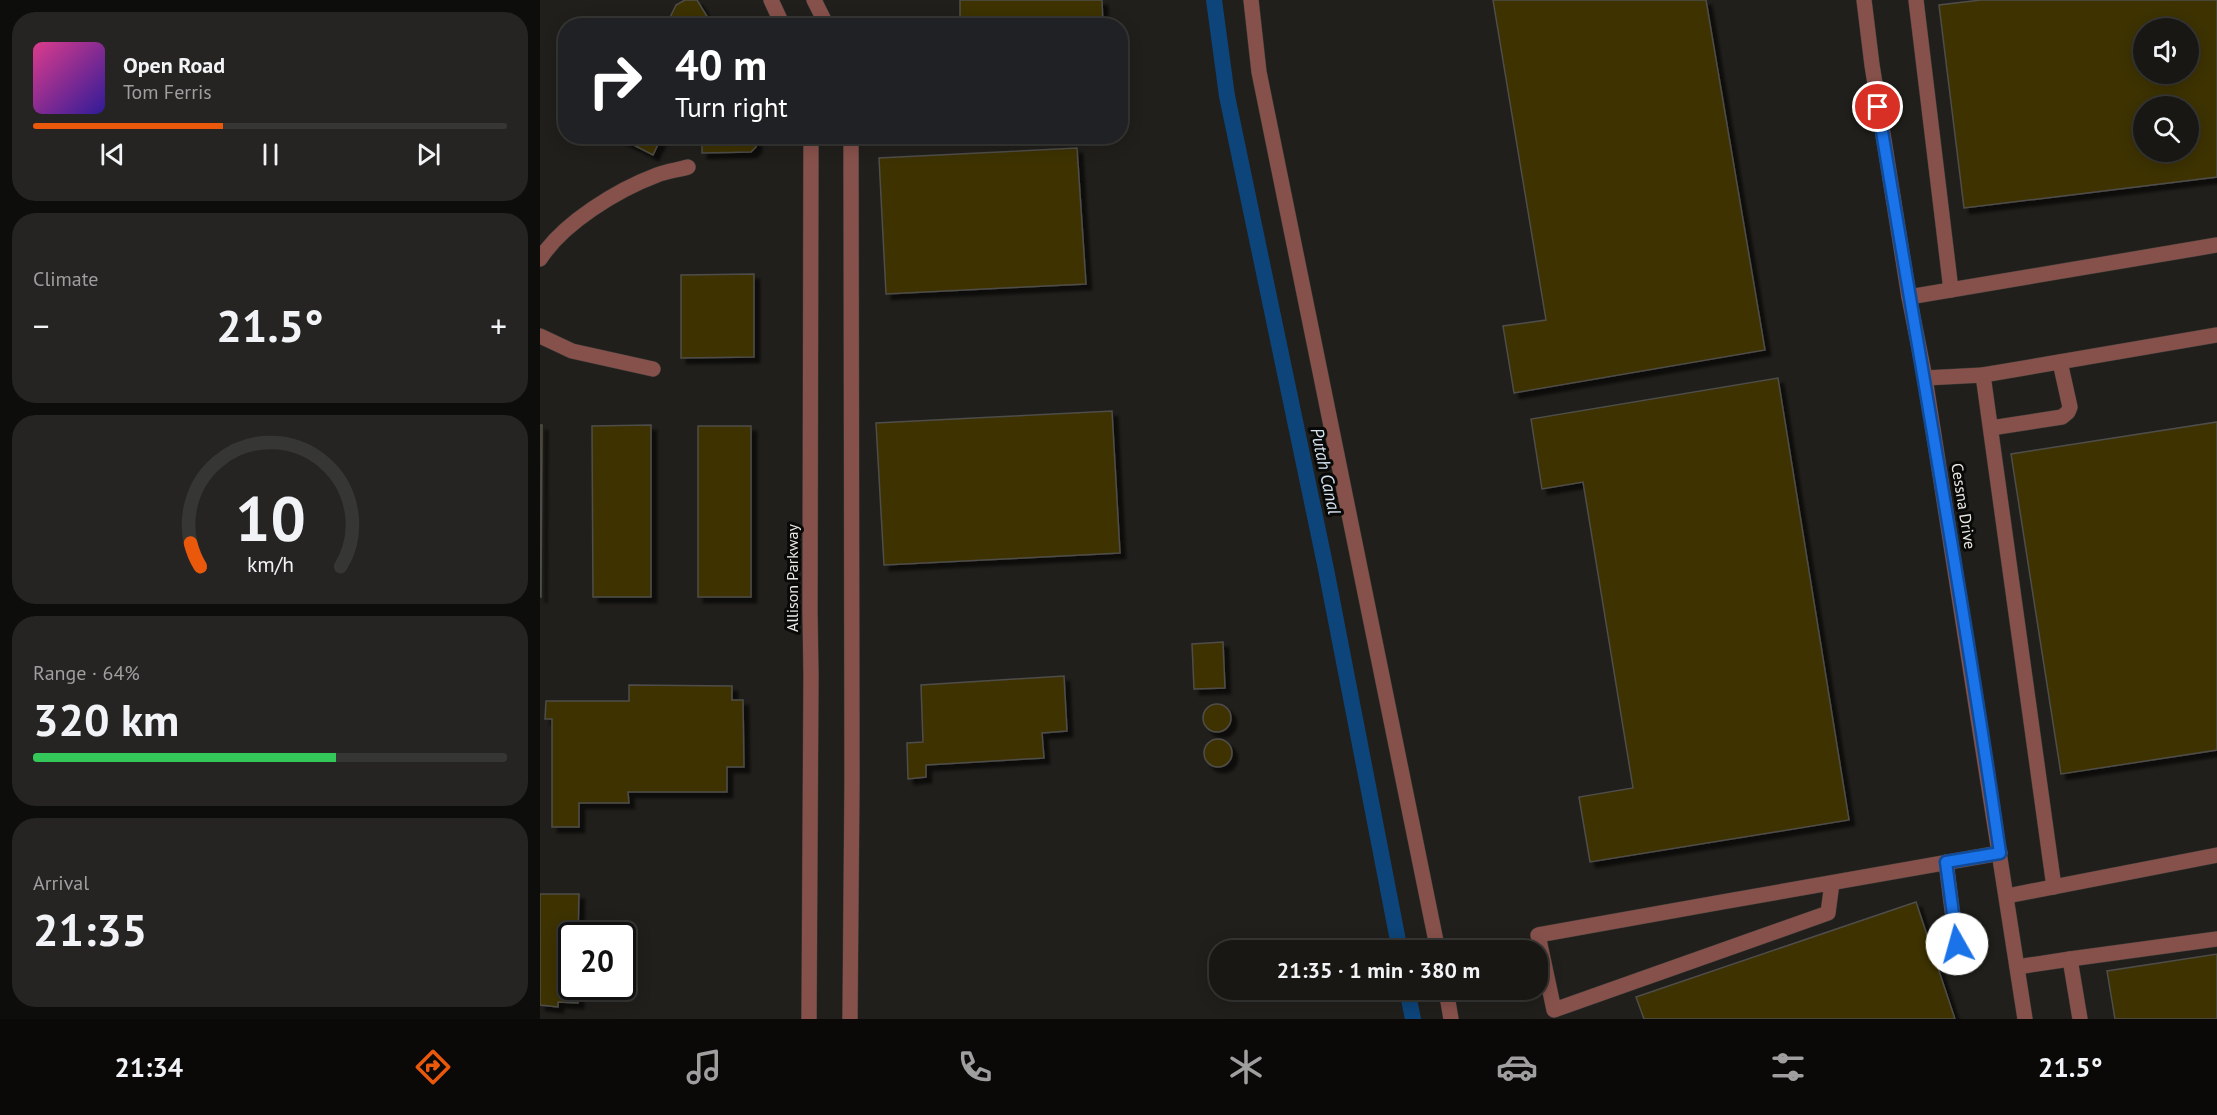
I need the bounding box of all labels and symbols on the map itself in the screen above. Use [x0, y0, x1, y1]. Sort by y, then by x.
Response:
pin [1852, 81, 1903, 132]
water label: Putah Canal [1306, 425, 1346, 517]
street label: Cessna Drive [1947, 461, 1981, 551]
street label: Allison Parkway [782, 524, 802, 632]
position arrow [1925, 912, 1989, 976]
speed limit sign: 20 [558, 922, 636, 1000]

